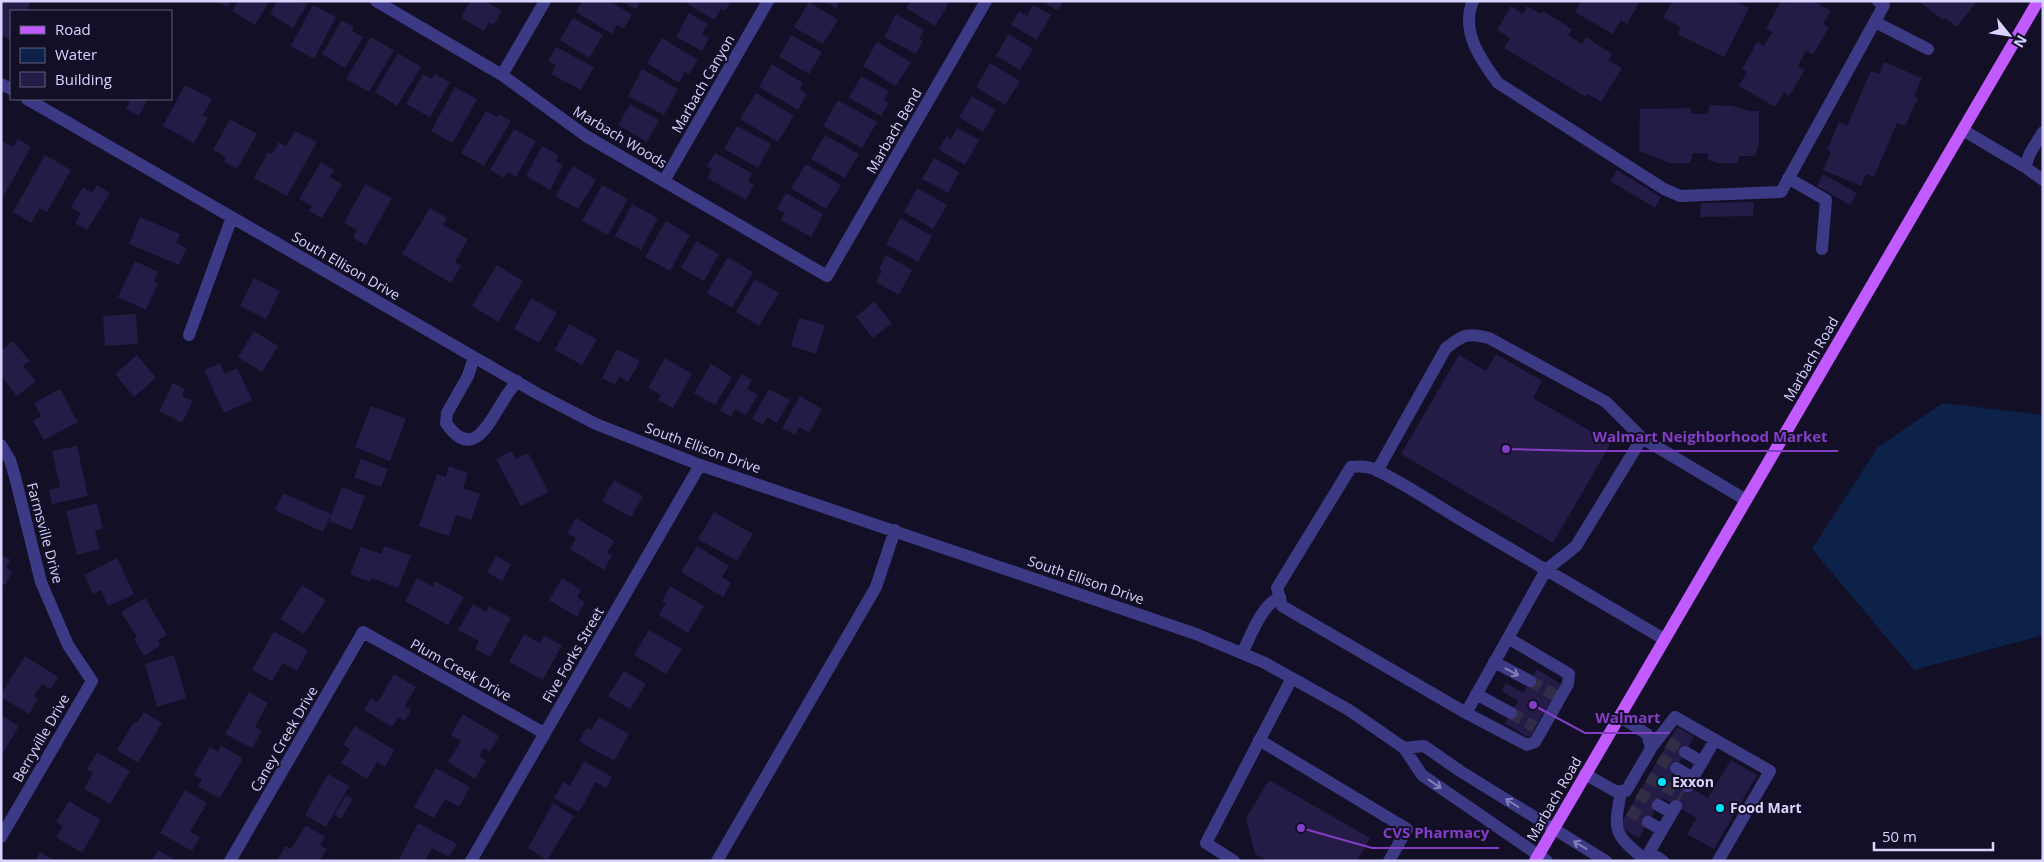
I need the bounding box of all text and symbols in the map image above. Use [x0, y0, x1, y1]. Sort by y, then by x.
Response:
legend [10, 10, 172, 100]
north arrow [1984, 10, 2034, 60]
text: Road [55, 19, 91, 39]
street label: Marbach Canyon [667, 31, 738, 136]
text: N [2010, 32, 2032, 51]
text: Water [55, 44, 97, 64]
text: Building [55, 69, 112, 89]
street label: Marbach Bend [861, 85, 926, 177]
street label: Marbach Woods [570, 101, 671, 172]
street label: South Ellison Drive [289, 227, 404, 304]
street label: Marbach Road [1779, 313, 1842, 405]
street label: South Ellison Drive [643, 418, 764, 477]
callout: Walmart Neighborhood Market [1583, 421, 1838, 451]
text: Walmart Neighborhood Market [1592, 426, 1828, 446]
street label: Farmsville Drive [23, 480, 68, 586]
street label: South Ellison Drive [1025, 551, 1147, 608]
street label: Five Forks Street [537, 603, 608, 706]
street label: Plum Creek Drive [407, 634, 515, 705]
one-way arrow [1504, 668, 1519, 677]
street label: Caney Creek Drive [246, 682, 322, 795]
street label: Berryville Drive [8, 690, 74, 785]
callout: Walmart [1585, 703, 1670, 733]
text: Walmart [1595, 707, 1661, 727]
street label: Marbach Road [1522, 753, 1585, 845]
place label: Exxon [1672, 772, 1714, 791]
marker: Exxon [1656, 776, 1668, 788]
one-way arrow [1428, 779, 1442, 789]
one-way arrow [1505, 798, 1519, 808]
place label: Food Mart [1730, 798, 1802, 817]
marker: Food Mart [1714, 802, 1726, 814]
callout: CVS Pharmacy [1372, 818, 1499, 848]
scale bar [1874, 820, 1993, 852]
text: CVS Pharmacy [1383, 822, 1490, 842]
text: 50 m [1882, 826, 1917, 846]
one-way arrow [1573, 839, 1587, 849]

